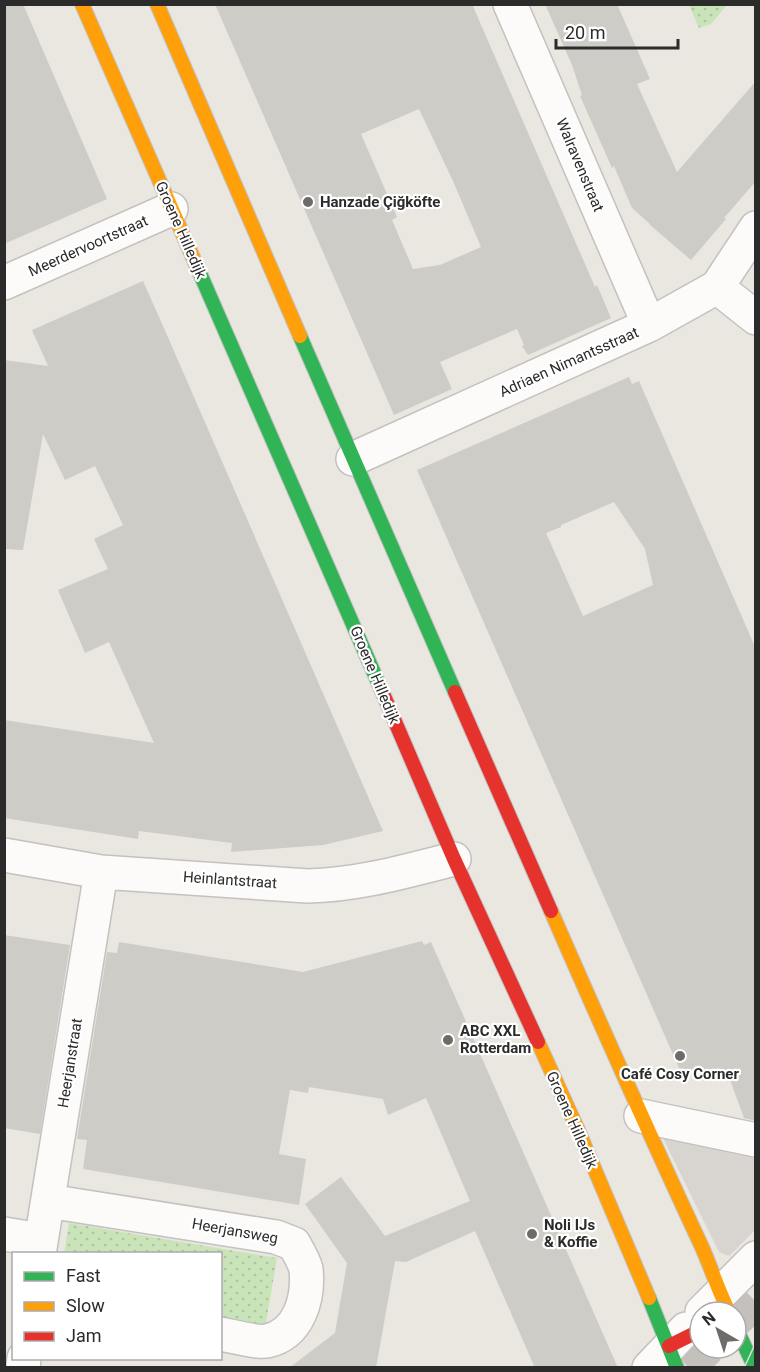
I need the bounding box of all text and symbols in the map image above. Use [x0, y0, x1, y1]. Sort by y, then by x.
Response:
scale bar [556, 12, 678, 50]
text: 20 m [565, 22, 605, 43]
street label: Walravenstraat [552, 116, 608, 215]
street label: Groene Hilledijk [152, 179, 211, 282]
place label: Hanzade Çiğköfte [320, 193, 440, 211]
marker: Hanzade Çiğköfte [301, 195, 315, 209]
street label: Meerdervoortstraat [25, 212, 151, 280]
street label: Adriaen Nimantsstraat [497, 323, 641, 401]
street label: Groene Hilledijk [346, 623, 404, 727]
street label: Heinlantstraat [182, 868, 278, 892]
street label: Heerjanstraat [54, 1017, 86, 1109]
place label: ABC XXL Rotterdam [460, 1022, 531, 1057]
marker: ABC XXL Rotterdam [441, 1033, 455, 1047]
marker: Café Cosy Corner [673, 1049, 687, 1063]
place label: Café Cosy Corner [621, 1065, 739, 1083]
street label: Groene Hilledijk [543, 1069, 602, 1172]
street label: Heerjansweg [191, 1215, 279, 1247]
place label: Noli IJs & Koffie [544, 1216, 597, 1251]
marker: Noli IJs & Koffie [525, 1227, 539, 1241]
legend [12, 1252, 222, 1360]
text: Fast [66, 1265, 101, 1286]
text: Slow [66, 1295, 105, 1316]
north arrow [688, 1300, 748, 1360]
text: N [699, 1308, 719, 1330]
text: Jam [66, 1325, 102, 1346]

